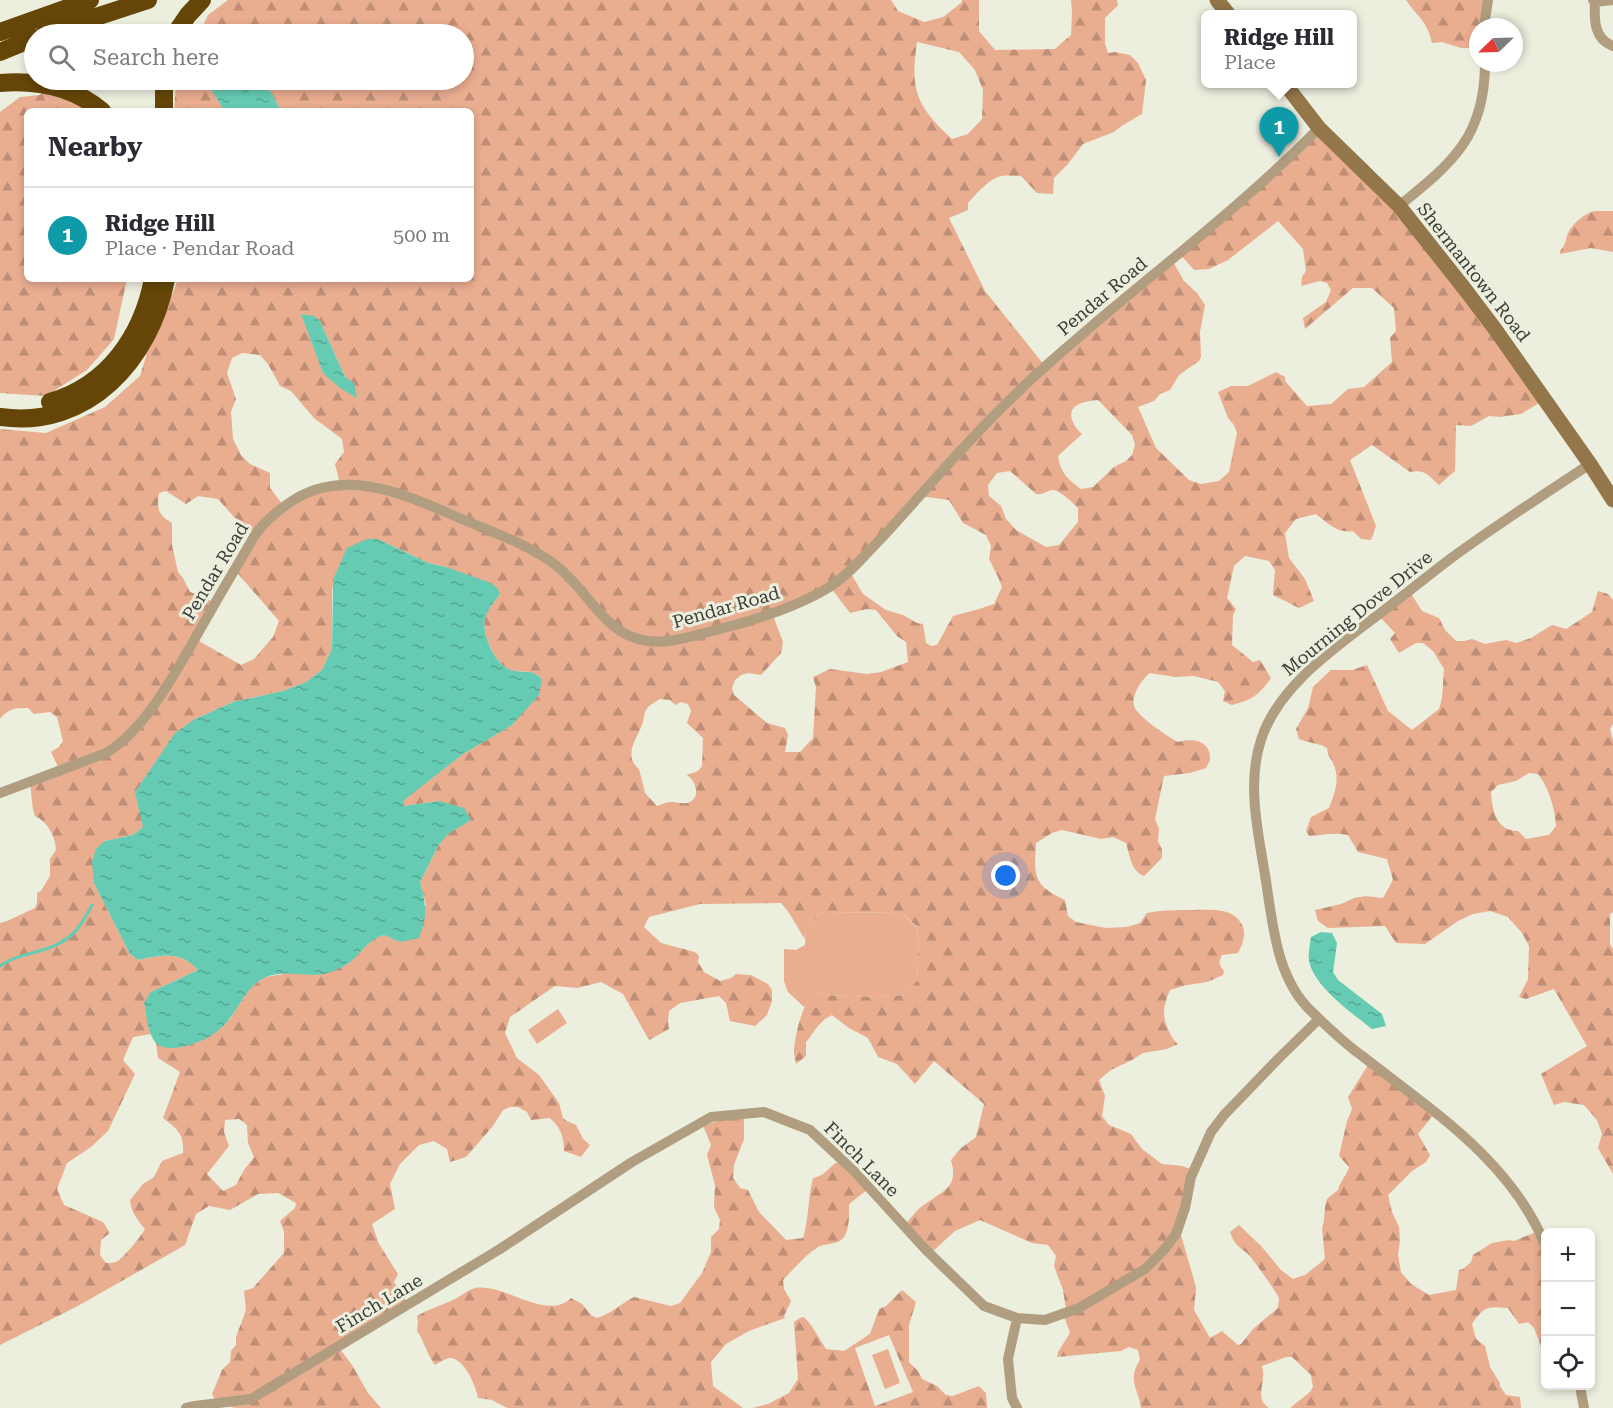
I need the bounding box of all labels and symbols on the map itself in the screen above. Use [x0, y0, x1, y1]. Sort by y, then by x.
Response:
north arrow [1469, 18, 1523, 72]
pin: 1 [1260, 108, 1298, 157]
street label: Shermantown Road [1413, 198, 1535, 346]
street label: Pendar Road [1053, 252, 1151, 339]
street label: Pendar Road [178, 518, 253, 624]
street label: Mourning Dove Drive [1278, 546, 1436, 680]
street label: Pendar Road [670, 582, 782, 632]
your location [991, 861, 1020, 890]
street label: Finch Lane [820, 1117, 904, 1201]
street label: Finch Lane [332, 1269, 426, 1337]

